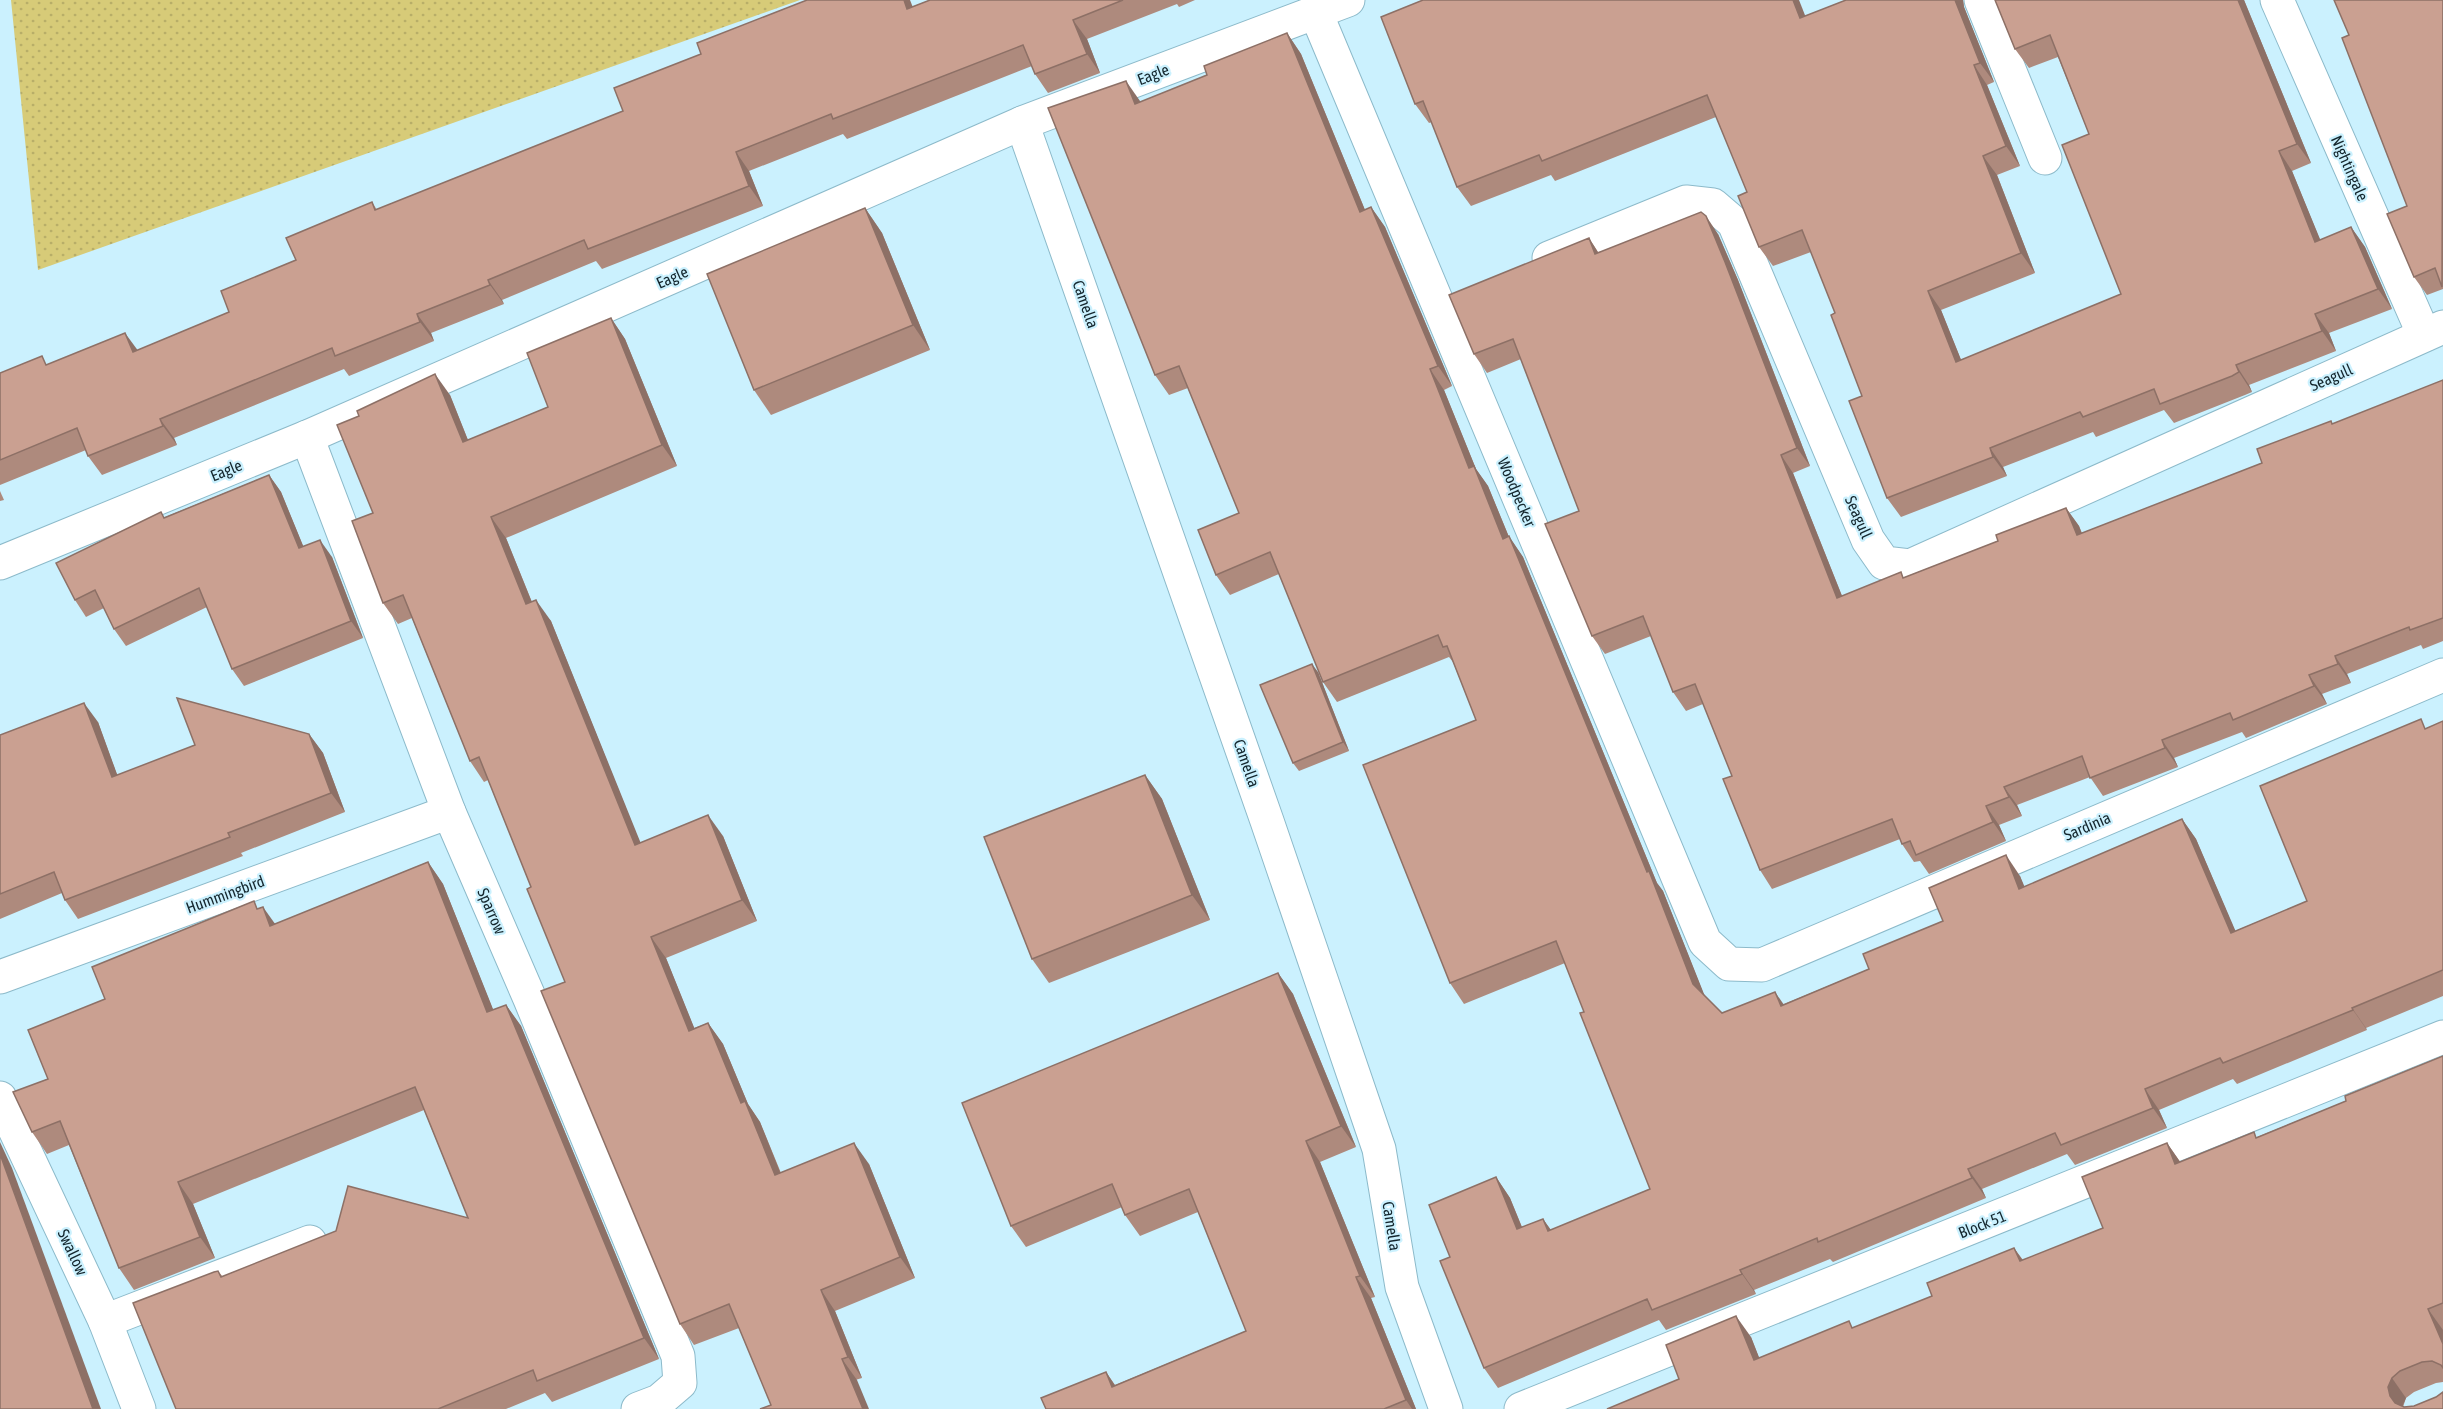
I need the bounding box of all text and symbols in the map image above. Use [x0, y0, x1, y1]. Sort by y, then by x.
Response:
street label: Eagle [1135, 60, 1172, 89]
street label: Nightingale [2327, 133, 2372, 204]
street label: Eagle [654, 262, 691, 293]
street label: Camella [1069, 278, 1103, 330]
street label: Seagull [2307, 359, 2356, 395]
street label: Woodpecker [1494, 455, 1540, 530]
street label: Eagle [208, 456, 245, 485]
street label: Seagull [1841, 493, 1877, 542]
street label: Camella [1230, 737, 1264, 789]
street label: Sardinia [2061, 808, 2113, 844]
street label: Hummingbird [183, 872, 267, 917]
street label: Sparrow [473, 885, 510, 937]
street label: Camella [1379, 1200, 1405, 1252]
street label: Block 51 [1956, 1206, 2008, 1242]
street label: Swallow [55, 1226, 92, 1278]

